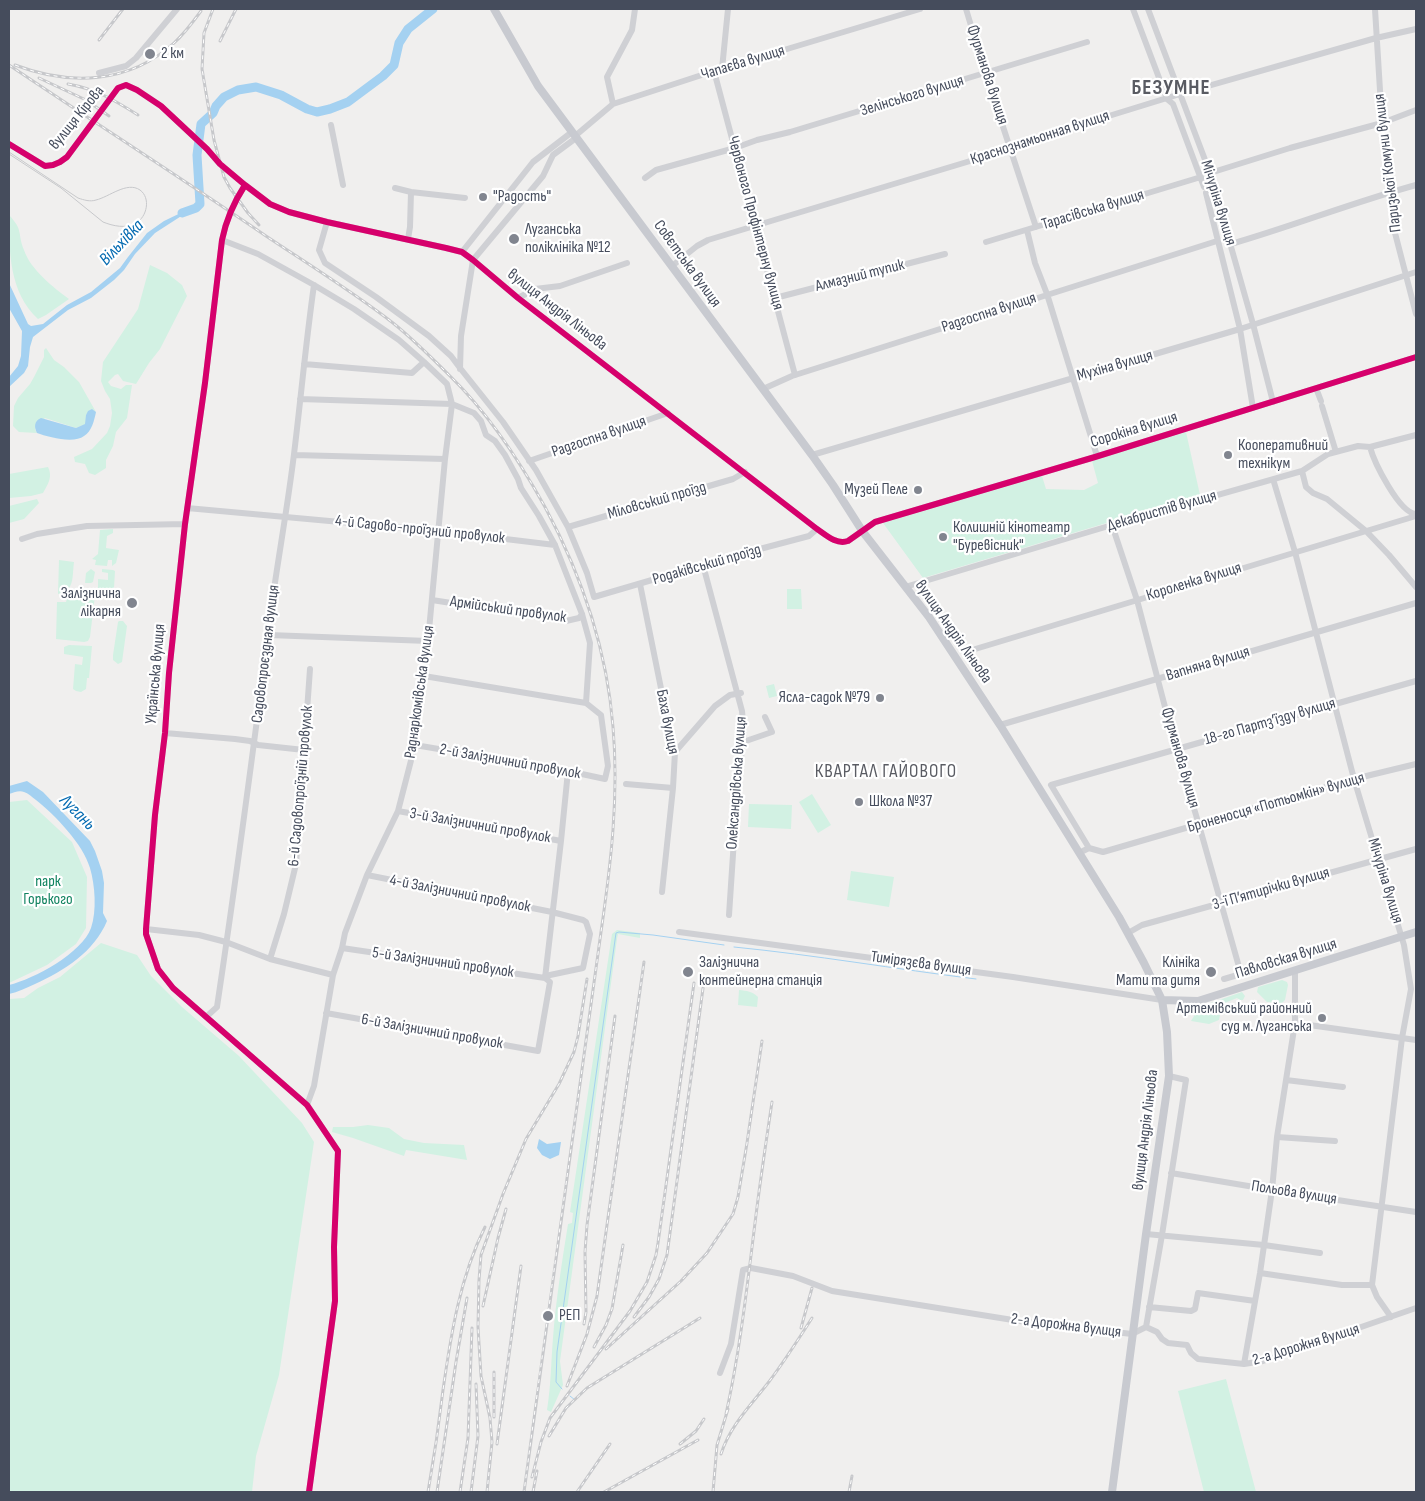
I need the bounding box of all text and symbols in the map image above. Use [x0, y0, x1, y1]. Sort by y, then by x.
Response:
street label: Фурманова вулиця [962, 23, 1012, 127]
street label: Чапаєва вулиця [699, 41, 787, 85]
place label: 2 км [161, 44, 184, 64]
marker: 2 км [143, 47, 157, 61]
street label: Зелінського вулиця [858, 71, 966, 121]
district label: БЕЗУМНЕ [1131, 76, 1211, 102]
street label: вулиця Кірова [45, 82, 109, 154]
street label: Паризької Комуни вулиця [1370, 93, 1406, 233]
street label: Краснознамьонная вулиця [968, 106, 1112, 170]
street label: Червоного Профінтерну вулиця [723, 134, 787, 312]
street label: Мічуріна вулиця [1196, 158, 1240, 248]
street label: Тарасівська вулиця [1040, 185, 1146, 235]
place label: "Радость" [493, 187, 551, 207]
marker: "Радость" [477, 191, 489, 203]
water label: Вільхівка [95, 216, 149, 270]
street label: Совєтська вулиця [649, 217, 725, 311]
place label: Луганська поліклініка №12 [525, 220, 611, 258]
marker: Луганська поліклініка №12 [507, 232, 521, 246]
street label: Алмазний тупик [814, 256, 906, 296]
street label: вулиця Андрія Ліньова [503, 265, 611, 355]
street label: Радгоспна вулиця [939, 289, 1039, 337]
street label: Мухіна вулиця [1075, 346, 1155, 386]
street label: Сорокіна вулиця [1088, 408, 1180, 452]
street label: Радгоспна вулиця [549, 412, 649, 462]
place label: Кооперативний технікум [1238, 436, 1328, 474]
marker: Кооперативний технікум [1222, 449, 1234, 461]
street label: Міловський проїзд [606, 478, 708, 524]
place label: Музей Пеле [844, 480, 908, 500]
marker: Музей Пеле [912, 484, 924, 496]
street label: Декабристів вулиця [1105, 486, 1219, 536]
street label: 4-й Садово-проїзний провулок [334, 512, 506, 548]
place label: Колишній кінотеатр "Буревісник" [953, 518, 1070, 556]
marker: Колишній кінотеатр "Буревісник" [937, 531, 949, 543]
street label: Родаківський проїзд [650, 540, 764, 590]
street label: Короленка вулиця [1144, 558, 1244, 606]
street label: вулиця Андрія Ліньова [910, 577, 996, 687]
place label: Залізнична лікарня [61, 584, 121, 622]
street label: Садовопроєздная вулиця [248, 584, 284, 724]
street label: Армійський провулок [449, 592, 567, 628]
marker: Залізнична лікарня [125, 596, 139, 610]
street label: Українська вулиця [142, 623, 170, 725]
street label: Раднаркомівська вулиця [401, 624, 439, 760]
street label: Вапняна вулиця [1164, 642, 1252, 686]
street label: Баха вулиця [651, 688, 683, 756]
place label: Ясла-садок №79 [779, 688, 870, 708]
marker: Ясла-садок №79 [874, 692, 886, 704]
street label: 18-го Партз’їзду вулиця [1202, 694, 1338, 750]
street label: 6-й Садовопроїзній провулок [284, 705, 318, 867]
street label: Фурманова вулиця [1156, 706, 1204, 810]
street label: Олександрівська вулиця [723, 716, 751, 850]
street label: 2-й Залізничний провулок [438, 740, 582, 784]
district label: КВАРТАЛ ГАЙОВОГО [813, 761, 959, 783]
street label: Броненосця «Потьомкін» вулиця [1185, 769, 1367, 837]
water label: Лугань [55, 791, 99, 835]
place label: Школа №37 [869, 792, 932, 812]
marker: Школа №37 [853, 796, 865, 808]
street label: 3-й Залізничний провулок [408, 804, 552, 848]
street label: Мічуріна вулиця [1363, 836, 1407, 926]
street label: 3-ї П’ятирічки вулиця [1210, 863, 1332, 915]
street label: 4-й Залізничний провулок [388, 871, 532, 917]
park label: парк Горького [23, 872, 73, 910]
street label: Павловская вулиця [1233, 934, 1339, 984]
street label: 5-й Залізничний провулок [371, 944, 515, 982]
street label: Тимірязєва вулиця [870, 947, 972, 981]
place label: Залізнична контейнерна станція [699, 953, 822, 991]
place label: Клініка Мати та дитя [1116, 953, 1200, 991]
marker: Залізнична контейнерна станція [681, 965, 695, 979]
marker: Клініка Мати та дитя [1204, 965, 1218, 979]
place label: Артемівський районний суд м. Луганська [1177, 999, 1312, 1037]
street label: 6-й Залізничний провулок [360, 1010, 504, 1054]
marker: Артемівський районний суд м. Луганська [1316, 1012, 1328, 1024]
street label: вулиця Андрія Ліньова [1129, 1069, 1163, 1191]
street label: Польова вулиця [1250, 1177, 1338, 1209]
place label: РЕП [559, 1306, 580, 1326]
marker: РЕП [541, 1309, 555, 1323]
street label: 2-а Дорожна вулиця [1010, 1310, 1122, 1342]
street label: 2-а Дорожня вулиця [1250, 1320, 1362, 1370]

